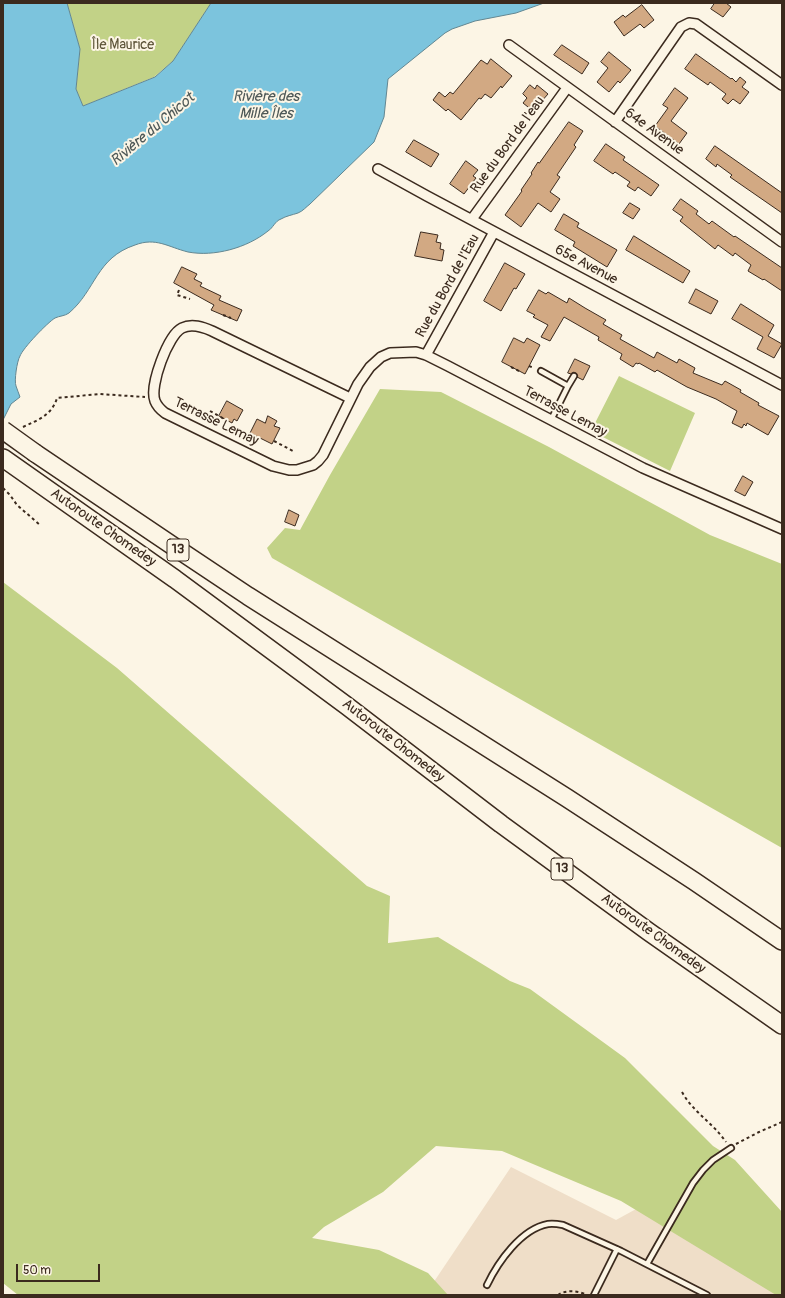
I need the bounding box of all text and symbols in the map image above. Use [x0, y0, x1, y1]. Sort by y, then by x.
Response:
park label: Île Maurice [92, 37, 154, 53]
water label: Rivière des Mille Îles [233, 88, 299, 123]
water label: Rivière du Chicot [107, 90, 199, 170]
street label: Rue du Bord de l'eau [467, 93, 549, 197]
street label: 64e Avenue [621, 105, 687, 159]
street label: Rue du Bord de l'Eau [413, 231, 483, 341]
street label: 65e Avenue [552, 241, 620, 289]
street label: Terrasse Lemay [520, 383, 610, 441]
street label: Terrasse Lemay [171, 394, 261, 450]
street label: Autoroute Chomedey [47, 485, 159, 571]
road number: 13 [167, 539, 189, 561]
street label: Autoroute Chomedey [339, 696, 447, 786]
road number: 13 [551, 858, 573, 880]
street label: Autoroute Chomedey [597, 890, 709, 978]
scale bar [18, 1256, 102, 1282]
text: 50 m [23, 1263, 51, 1278]

